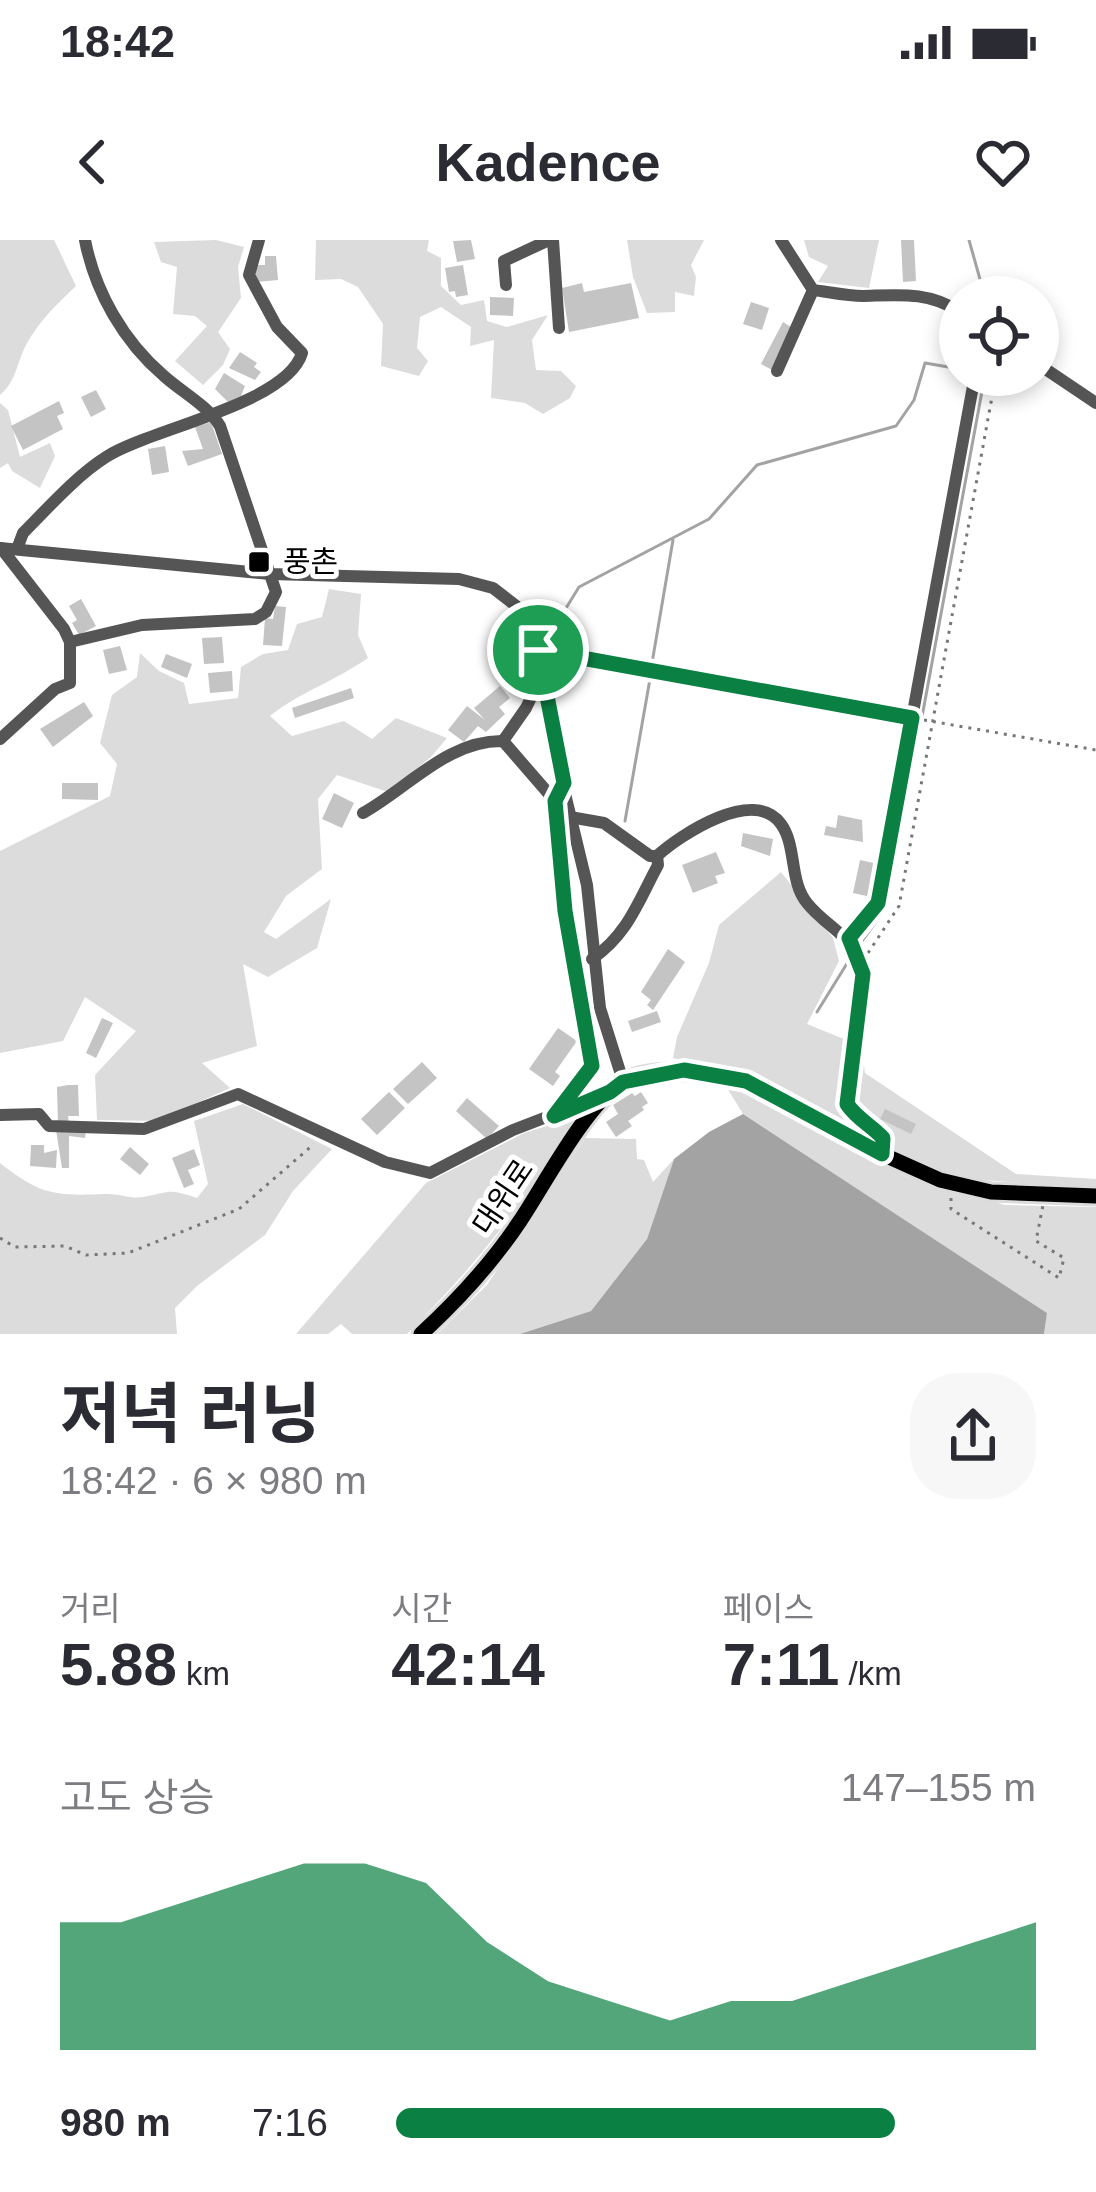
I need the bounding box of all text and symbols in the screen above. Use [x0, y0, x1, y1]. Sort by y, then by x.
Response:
text: 18:42 [60, 16, 175, 67]
icon: back [60, 129, 126, 195]
icon: heart [970, 129, 1036, 195]
text: Kadence [435, 132, 661, 192]
map controls [939, 276, 1059, 396]
button: locate [939, 276, 1059, 396]
place label: 풍촌 [283, 545, 338, 578]
marker: 풍촌 [246, 549, 272, 575]
pin [487, 599, 589, 701]
icon: arrive [505, 617, 571, 683]
street label: 대위로 [466, 1153, 539, 1240]
button: share [910, 1373, 1036, 1499]
text: 저녁 러닝 [60, 1377, 321, 1451]
text: 18:42 · 6 × 980 m [60, 1459, 367, 1502]
text: 거리 [60, 1590, 121, 1627]
text: 시간 [391, 1590, 452, 1627]
text: 페이스 [723, 1590, 814, 1627]
text: 5.88 [60, 1631, 177, 1698]
text: 42:14 [391, 1631, 545, 1698]
text: 7:11 [723, 1631, 839, 1698]
text: km [177, 1655, 230, 1692]
text: /km [839, 1655, 902, 1692]
text: 147–155 m [841, 1766, 1036, 1809]
text: 고도 상승 [60, 1776, 214, 1819]
text: 980 m [60, 2101, 171, 2144]
text: 7:16 [252, 2101, 328, 2144]

